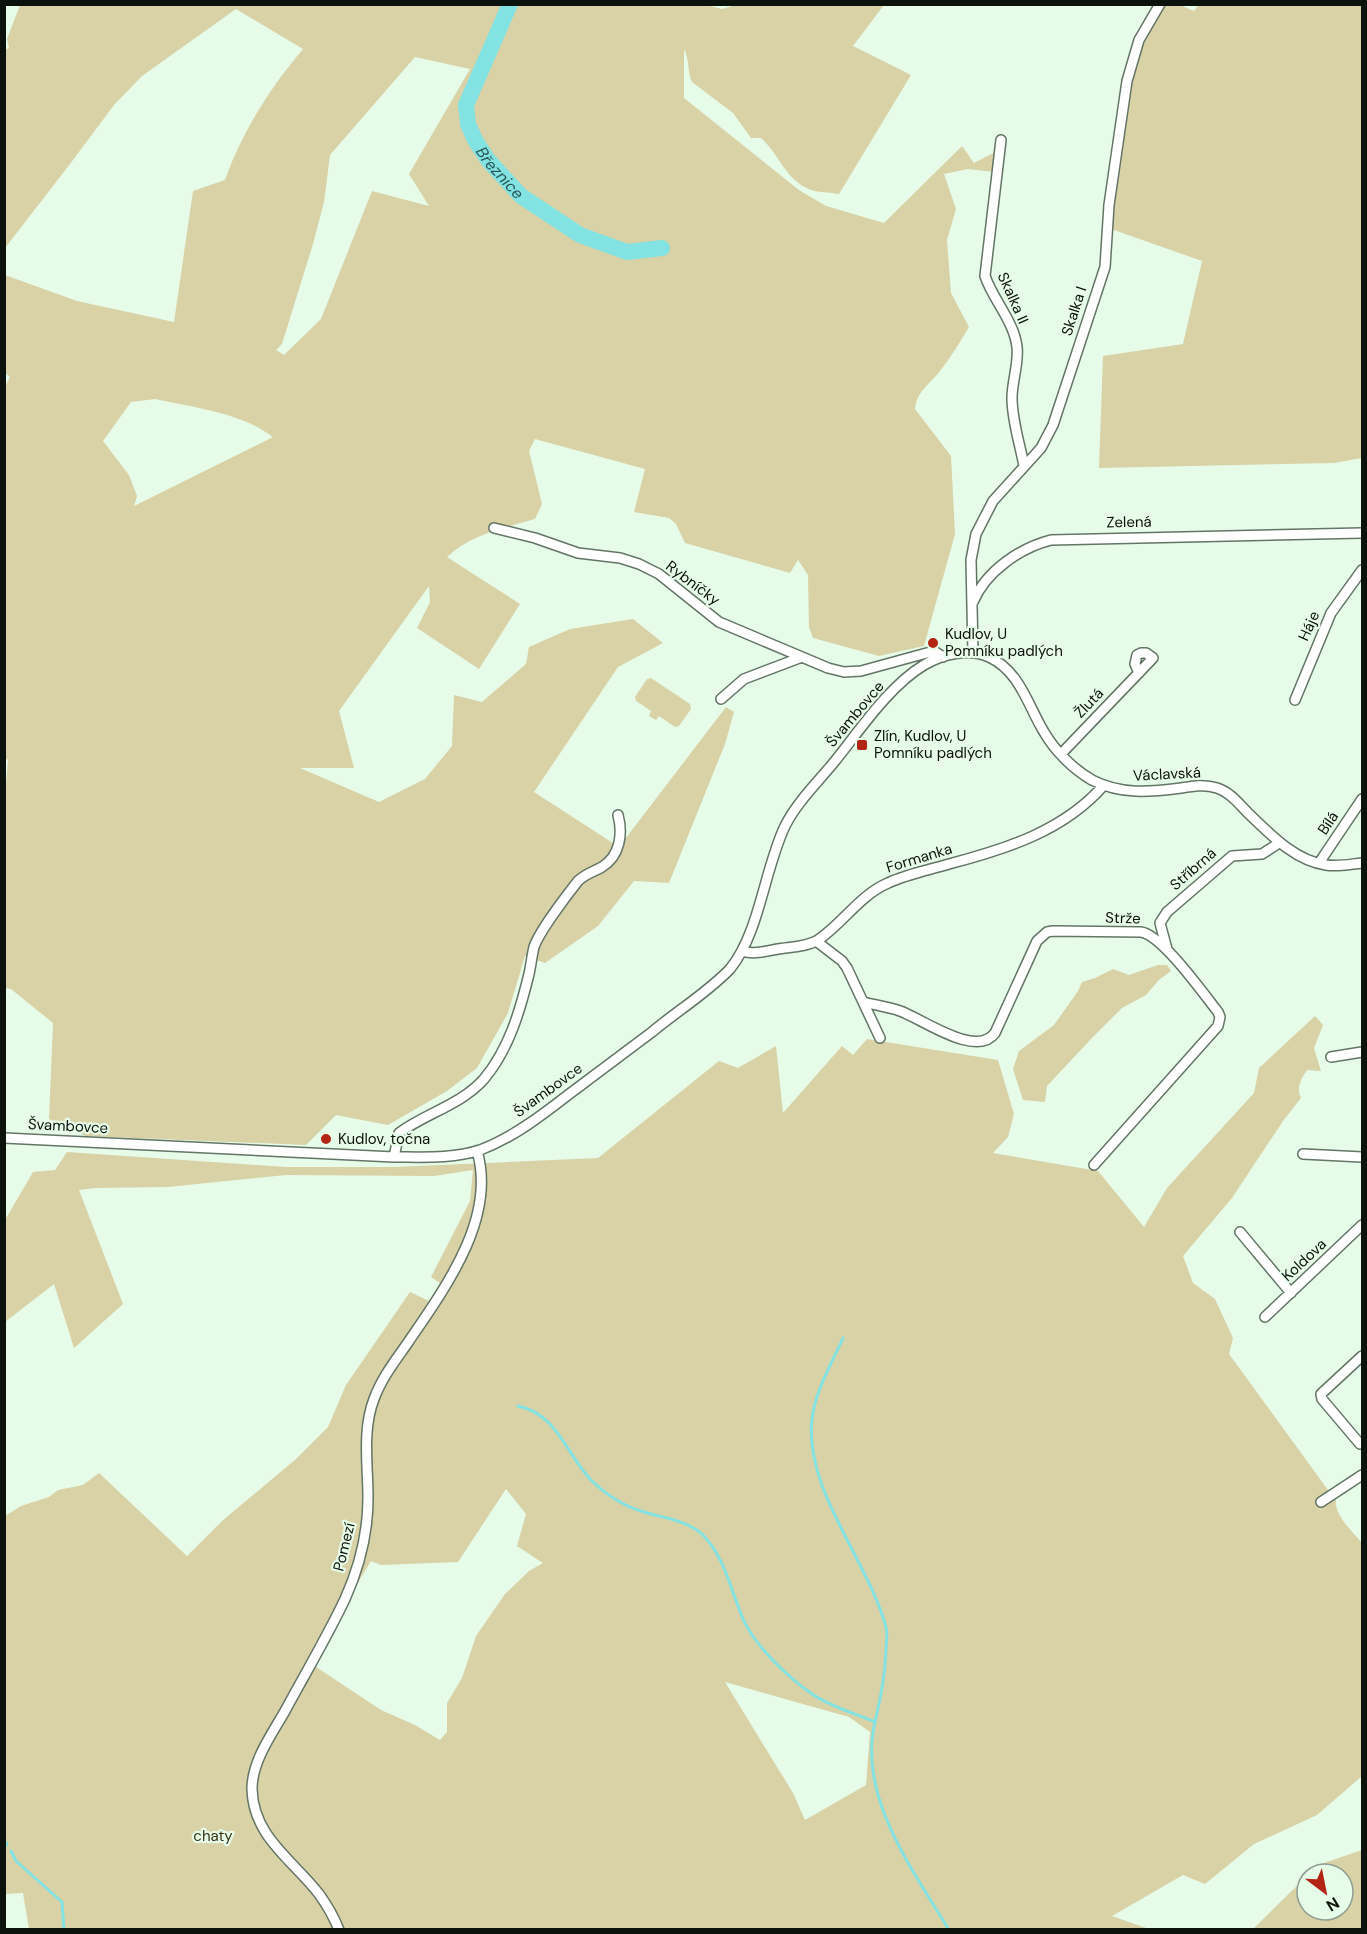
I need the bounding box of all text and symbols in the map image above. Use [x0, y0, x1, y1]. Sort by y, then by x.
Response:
water label: Březnice [471, 142, 529, 203]
street label: Skalka II [993, 269, 1033, 327]
street label: Skalka I [1057, 284, 1091, 338]
street label: Zelená [1106, 512, 1152, 532]
street label: Rybníčky [662, 556, 725, 610]
street label: Háje [1294, 608, 1324, 644]
place label: Kudlov, U Pomníku padlých [945, 624, 1063, 661]
marker: Kudlov, U Pomníku padlých [926, 636, 940, 650]
street label: Švambovce [822, 677, 888, 751]
street label: Žlutá [1070, 684, 1108, 722]
place label: Zlín, Kudlov, U Pomníku padlých [874, 726, 992, 763]
marker: Zlín, Kudlov, U Pomníku padlých [855, 738, 869, 752]
street label: Václavská [1133, 762, 1201, 786]
street label: Bílá [1313, 807, 1343, 839]
street label: Formanka [884, 839, 954, 877]
street label: Stříbrná [1166, 843, 1220, 895]
street label: Strže [1105, 907, 1141, 929]
street label: Švambovce [510, 1058, 586, 1122]
street label: Švambovce [27, 1114, 109, 1138]
place label: Kudlov, točna [338, 1129, 430, 1149]
marker: Kudlov, točna [319, 1132, 333, 1146]
street label: Koldova [1277, 1234, 1331, 1286]
street label: Pomezí [328, 1520, 360, 1573]
park label: chaty [193, 1826, 233, 1846]
north arrow [1295, 1862, 1355, 1922]
text: N [1322, 1892, 1343, 1916]

